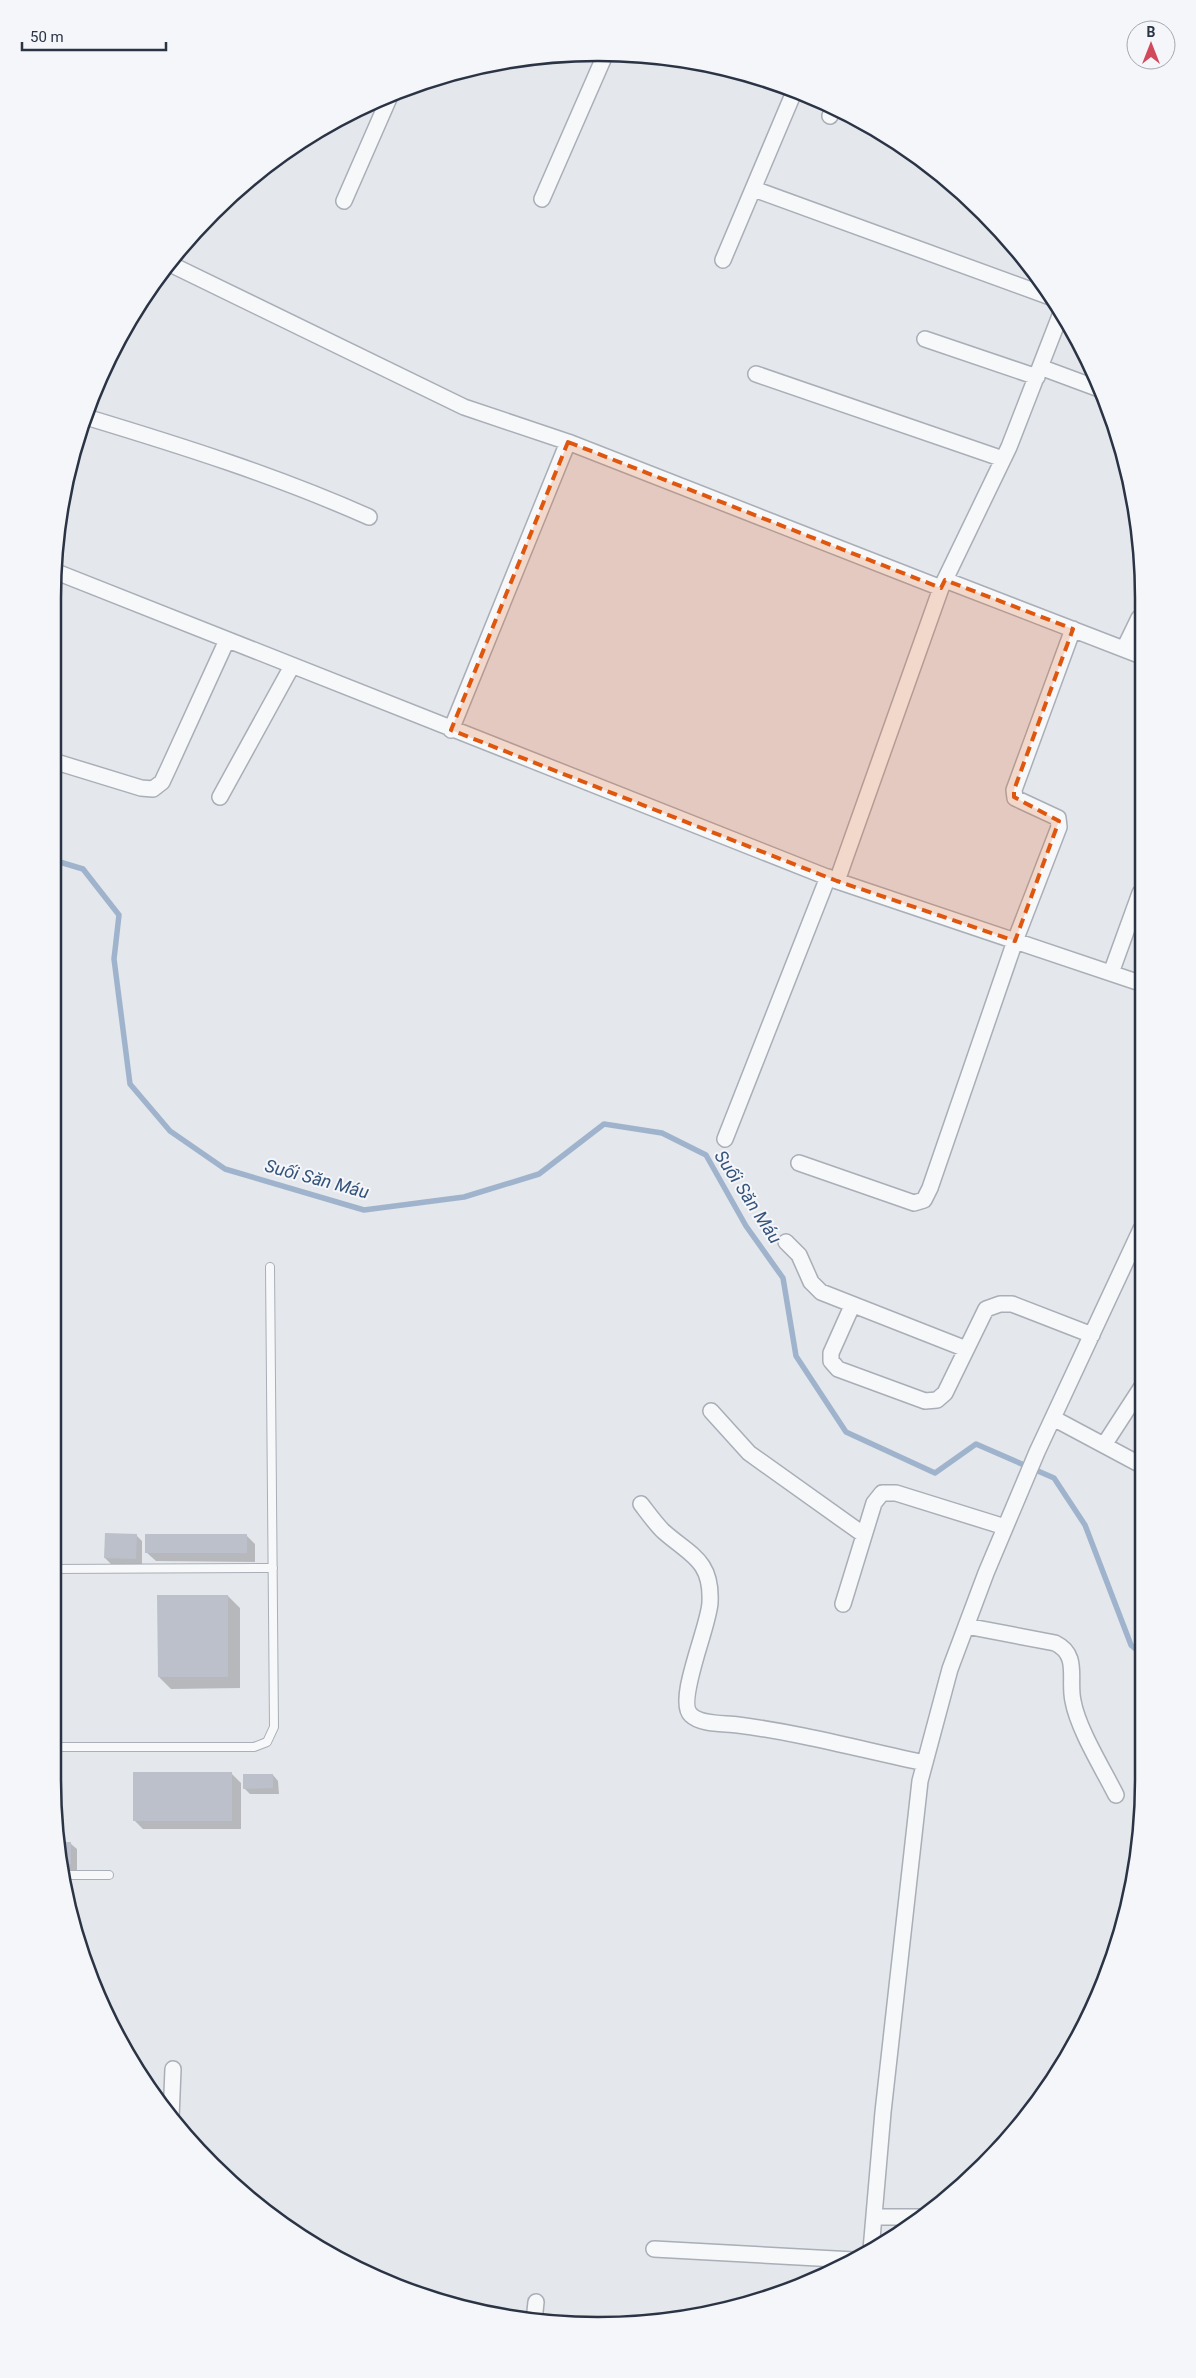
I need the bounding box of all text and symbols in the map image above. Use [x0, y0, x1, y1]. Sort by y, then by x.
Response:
scale bar [22, 20, 166, 52]
north arrow [1126, 20, 1176, 70]
text: B [1147, 24, 1156, 40]
text: 50 m [30, 28, 64, 46]
water label: Suối Săn Máu [710, 1146, 787, 1248]
water label: Suối Săn Máu [263, 1155, 372, 1203]

